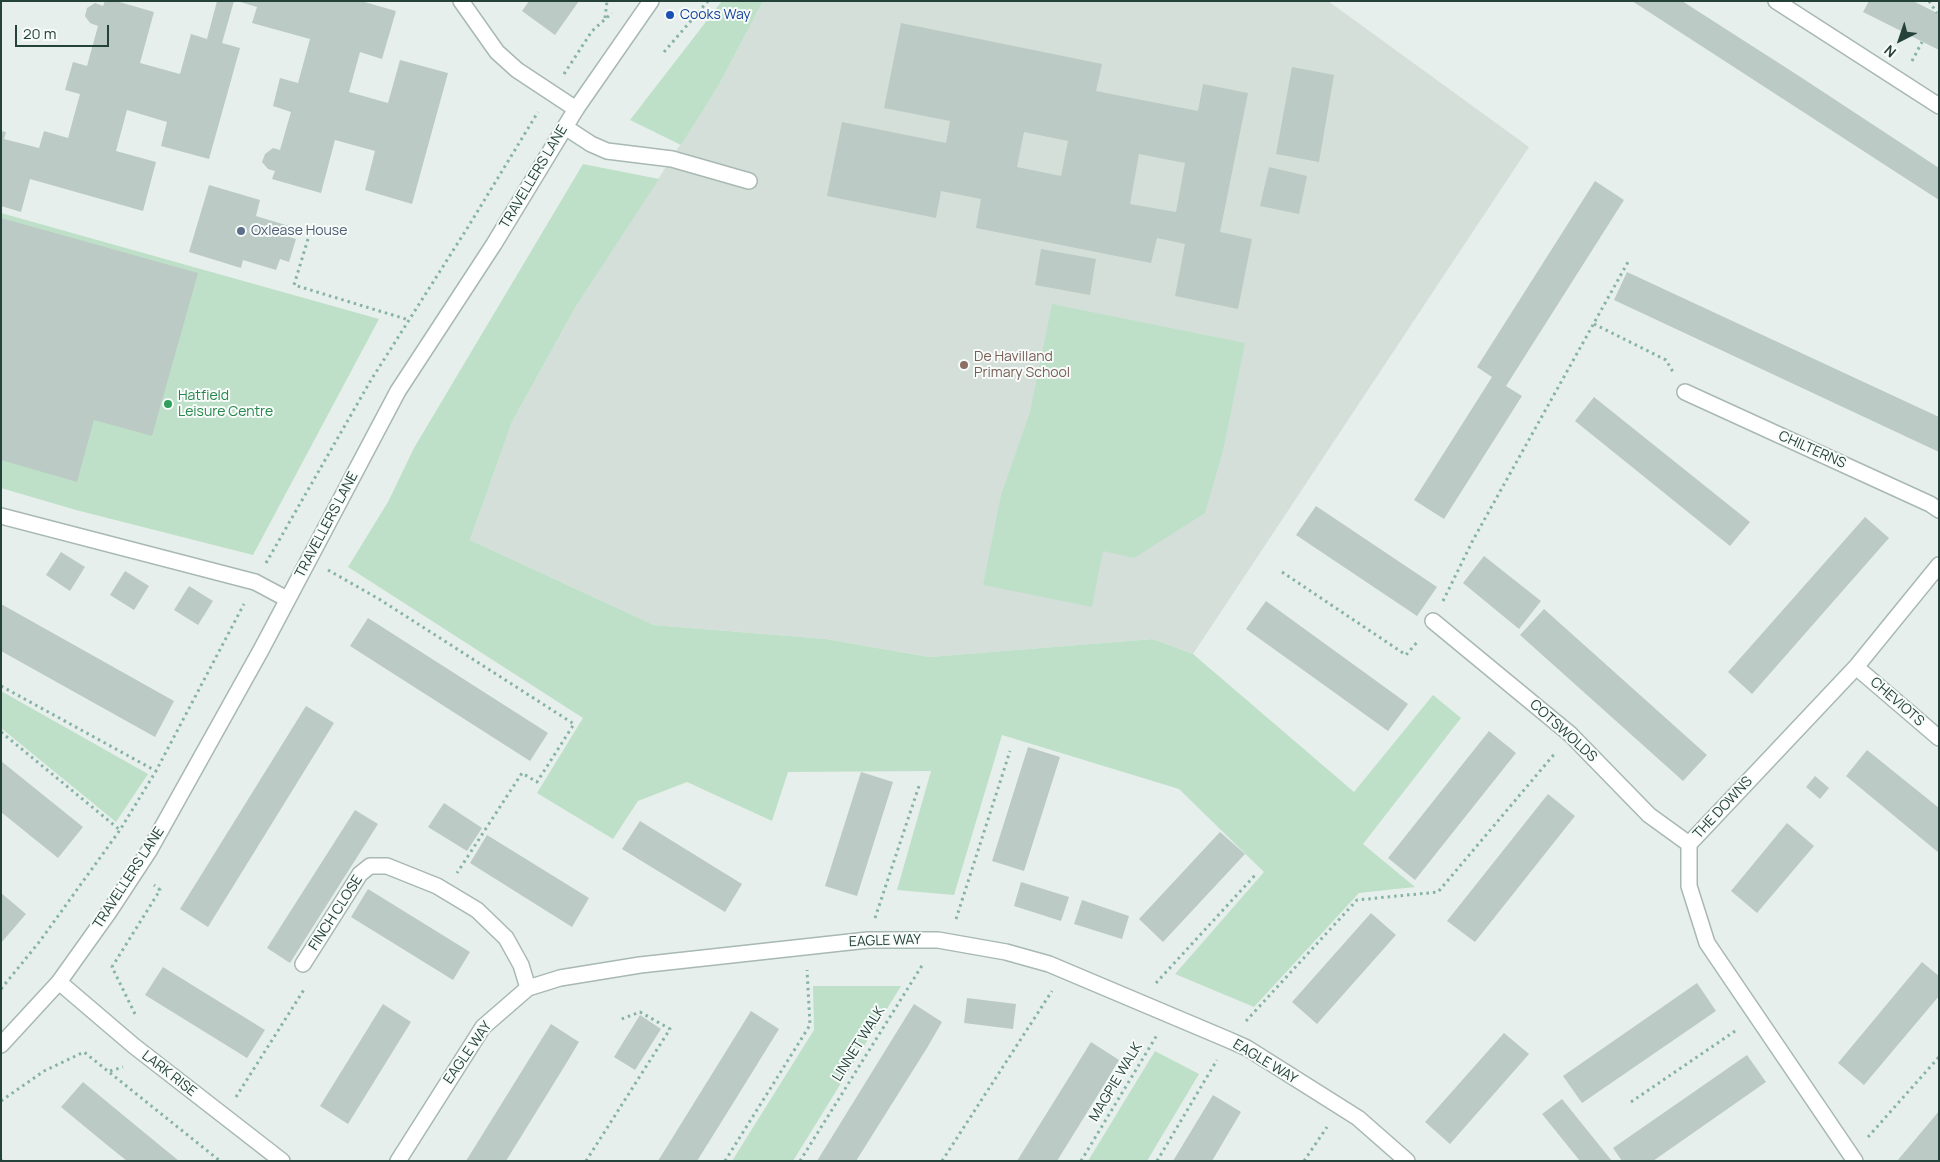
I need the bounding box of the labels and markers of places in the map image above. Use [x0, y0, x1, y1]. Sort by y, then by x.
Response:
place label: Cooks Way [680, 7, 751, 23]
marker: Cooks Way [664, 9, 676, 21]
place label: Oxlease House [251, 223, 347, 239]
marker: Oxlease House [235, 225, 247, 237]
place label: De Havilland Primary School [974, 349, 1070, 382]
marker: De Havilland Primary School [958, 359, 970, 371]
place label: Hatfield Leisure Centre [178, 388, 273, 421]
marker: Hatfield Leisure Centre [162, 398, 174, 410]

